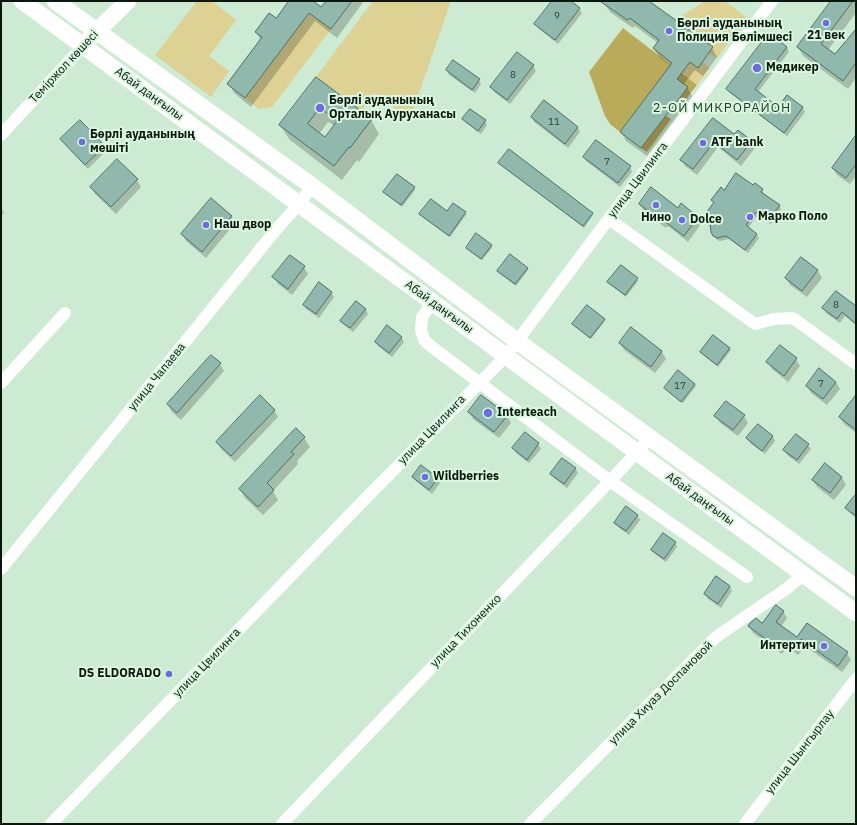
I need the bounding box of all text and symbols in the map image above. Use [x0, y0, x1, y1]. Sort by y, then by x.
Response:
house number: 9 [554, 10, 560, 22]
place label: Бөрлі ауданының Полиция Бөлімшесі [677, 17, 792, 45]
marker: 21 век [821, 18, 831, 28]
marker: Бөрлі ауданының Полиция Бөлімшесі [664, 26, 674, 36]
street label: Теміржол көшесі [27, 28, 101, 106]
place label: 21 век [807, 29, 845, 43]
place label: Медикер [766, 61, 819, 75]
marker: Медикер [751, 62, 763, 74]
street label: Абай даңғылы [112, 64, 186, 124]
house number: 8 [510, 69, 516, 81]
place label: Бөрлі ауданының Орталық Ауруханасы [329, 94, 456, 122]
district label: 2-ОЙ МИКРОРАЙОН [653, 100, 791, 116]
marker: Бөрлі ауданының Орталық Ауруханасы [314, 102, 326, 114]
house number: 11 [548, 116, 560, 128]
place label: Бөрлі ауданының мешіті [90, 128, 195, 156]
place label: ATF bank [711, 136, 763, 150]
marker: Бөрлі ауданының мешіті [77, 137, 87, 147]
marker: ATF bank [698, 138, 708, 148]
street label: улица Цвилинга [605, 139, 671, 221]
house number: 7 [604, 156, 610, 168]
marker: Нино [651, 200, 661, 210]
place label: Марко Поло [758, 210, 828, 224]
place label: Нино [641, 211, 671, 225]
marker: Марко Поло [745, 212, 755, 222]
place label: Dolce [690, 213, 722, 227]
marker: Dolce [677, 215, 687, 225]
place label: Наш двор [214, 218, 271, 232]
marker: Наш двор [201, 220, 211, 230]
street label: Абай даңғылы [402, 277, 476, 337]
house number: 8 [833, 299, 839, 311]
street label: улица Чапаева [125, 340, 189, 414]
house number: 7 [818, 378, 824, 390]
house number: 17 [674, 380, 686, 392]
street label: улица Цвилинга [395, 392, 469, 468]
place label: Interteach [497, 406, 557, 420]
marker: Interteach [482, 407, 494, 419]
street label: Абай даңғылы [663, 469, 737, 529]
place label: Wildberries [433, 470, 499, 484]
marker: Wildberries [420, 472, 430, 482]
street label: улица Тихоненко [427, 591, 505, 671]
street label: улица Цвилинга [170, 625, 244, 701]
street label: улица Хиуаз Доспановой [606, 638, 716, 748]
place label: Интертич [760, 639, 816, 653]
marker: Интертич [819, 641, 829, 651]
place label: DS ELDORADO [79, 667, 161, 681]
marker: DS ELDORADO [164, 669, 174, 679]
street label: улица Шынгырлау [763, 707, 837, 797]

